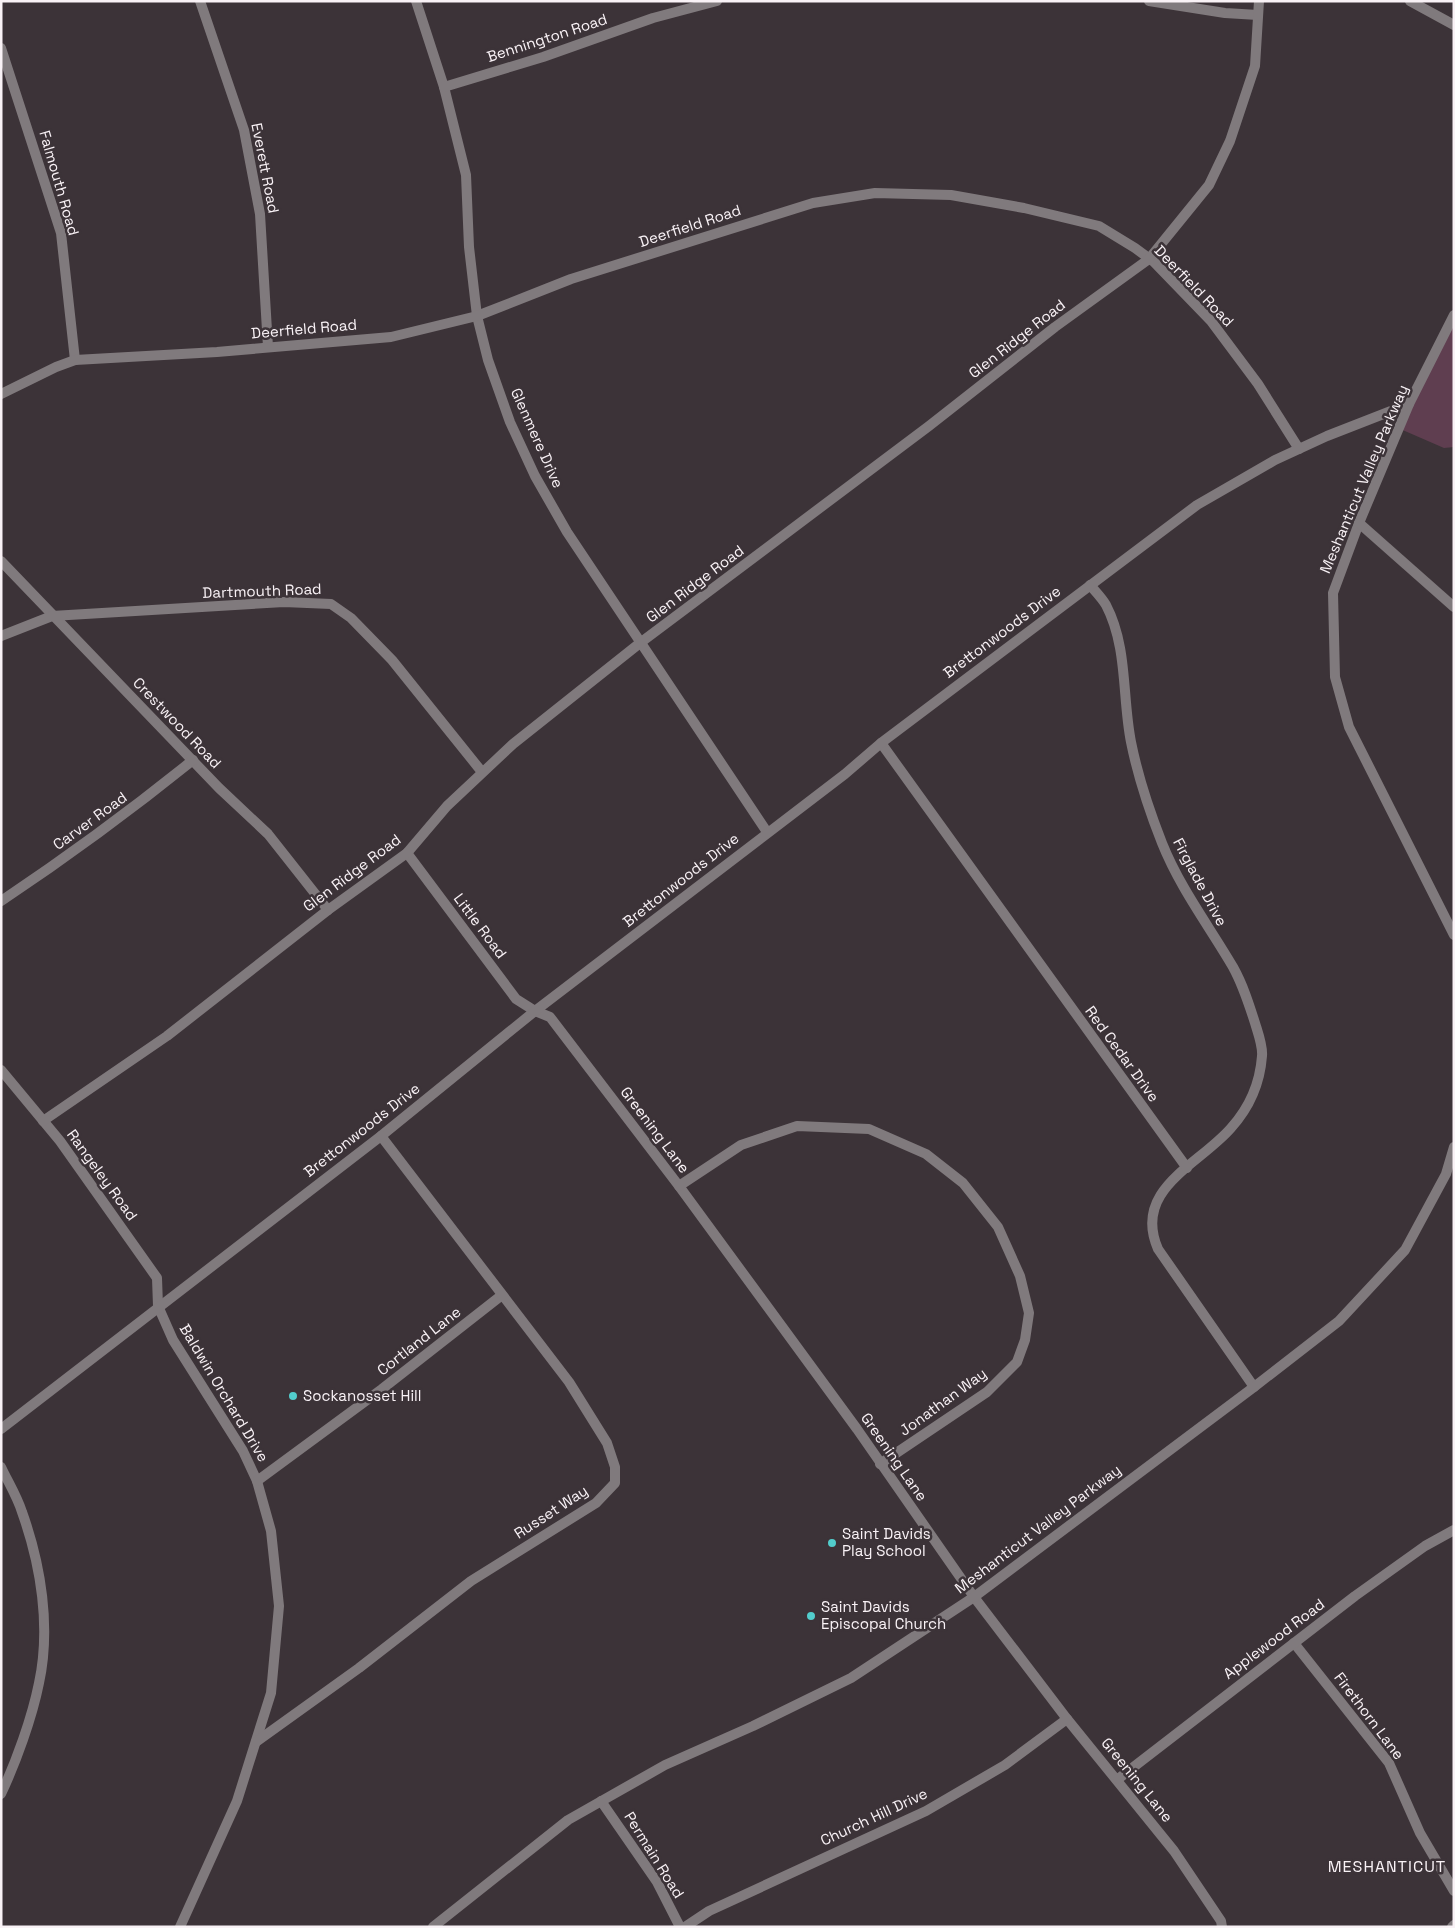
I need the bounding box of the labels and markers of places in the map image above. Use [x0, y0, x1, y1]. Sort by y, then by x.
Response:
place label: Sockanosset Hill [303, 1386, 421, 1405]
marker: Sockanosset Hill [287, 1390, 299, 1402]
place label: Saint Davids Play School [842, 1524, 931, 1560]
marker: Saint Davids Play School [826, 1537, 838, 1549]
place label: Saint Davids Episcopal Church [821, 1597, 946, 1633]
marker: Saint Davids Episcopal Church [805, 1610, 817, 1622]

